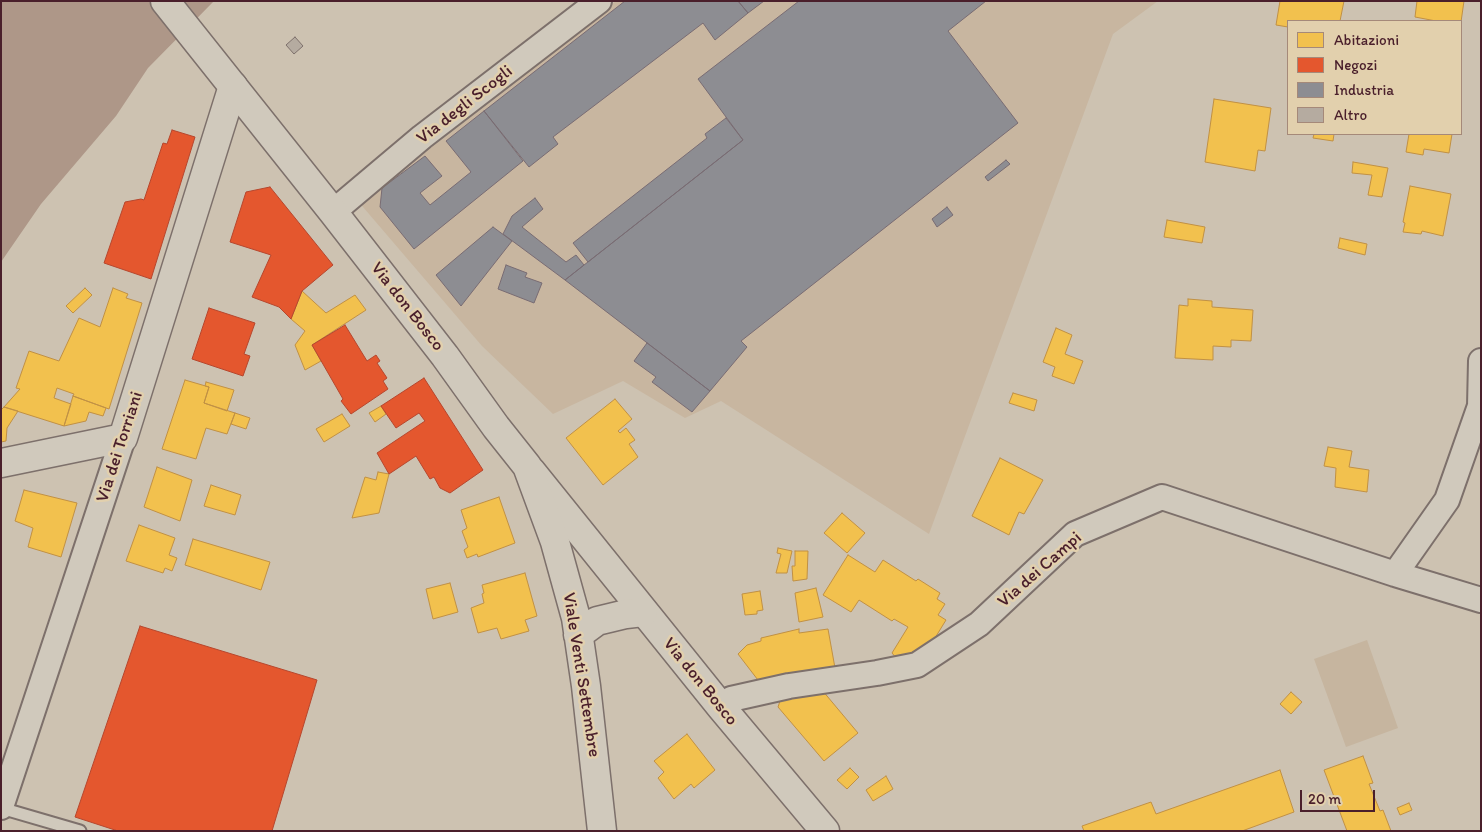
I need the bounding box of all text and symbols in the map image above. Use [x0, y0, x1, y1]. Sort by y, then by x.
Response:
legend [1287, 20, 1462, 135]
text: Abitazioni [1334, 31, 1399, 49]
text: Negozi [1334, 56, 1377, 74]
street label: Via degli Scogli [413, 61, 517, 149]
text: Industria [1334, 81, 1394, 99]
text: Altro [1334, 106, 1367, 124]
street label: Via don Bosco [366, 258, 448, 356]
street label: Via dei Torriani [92, 389, 148, 505]
street label: Via dei Campi [993, 527, 1087, 613]
street label: Viale Venti Settembre [557, 591, 605, 759]
street label: Via don Bosco [658, 634, 742, 730]
scale bar [1302, 780, 1377, 812]
text: 20 m [1308, 790, 1341, 808]

